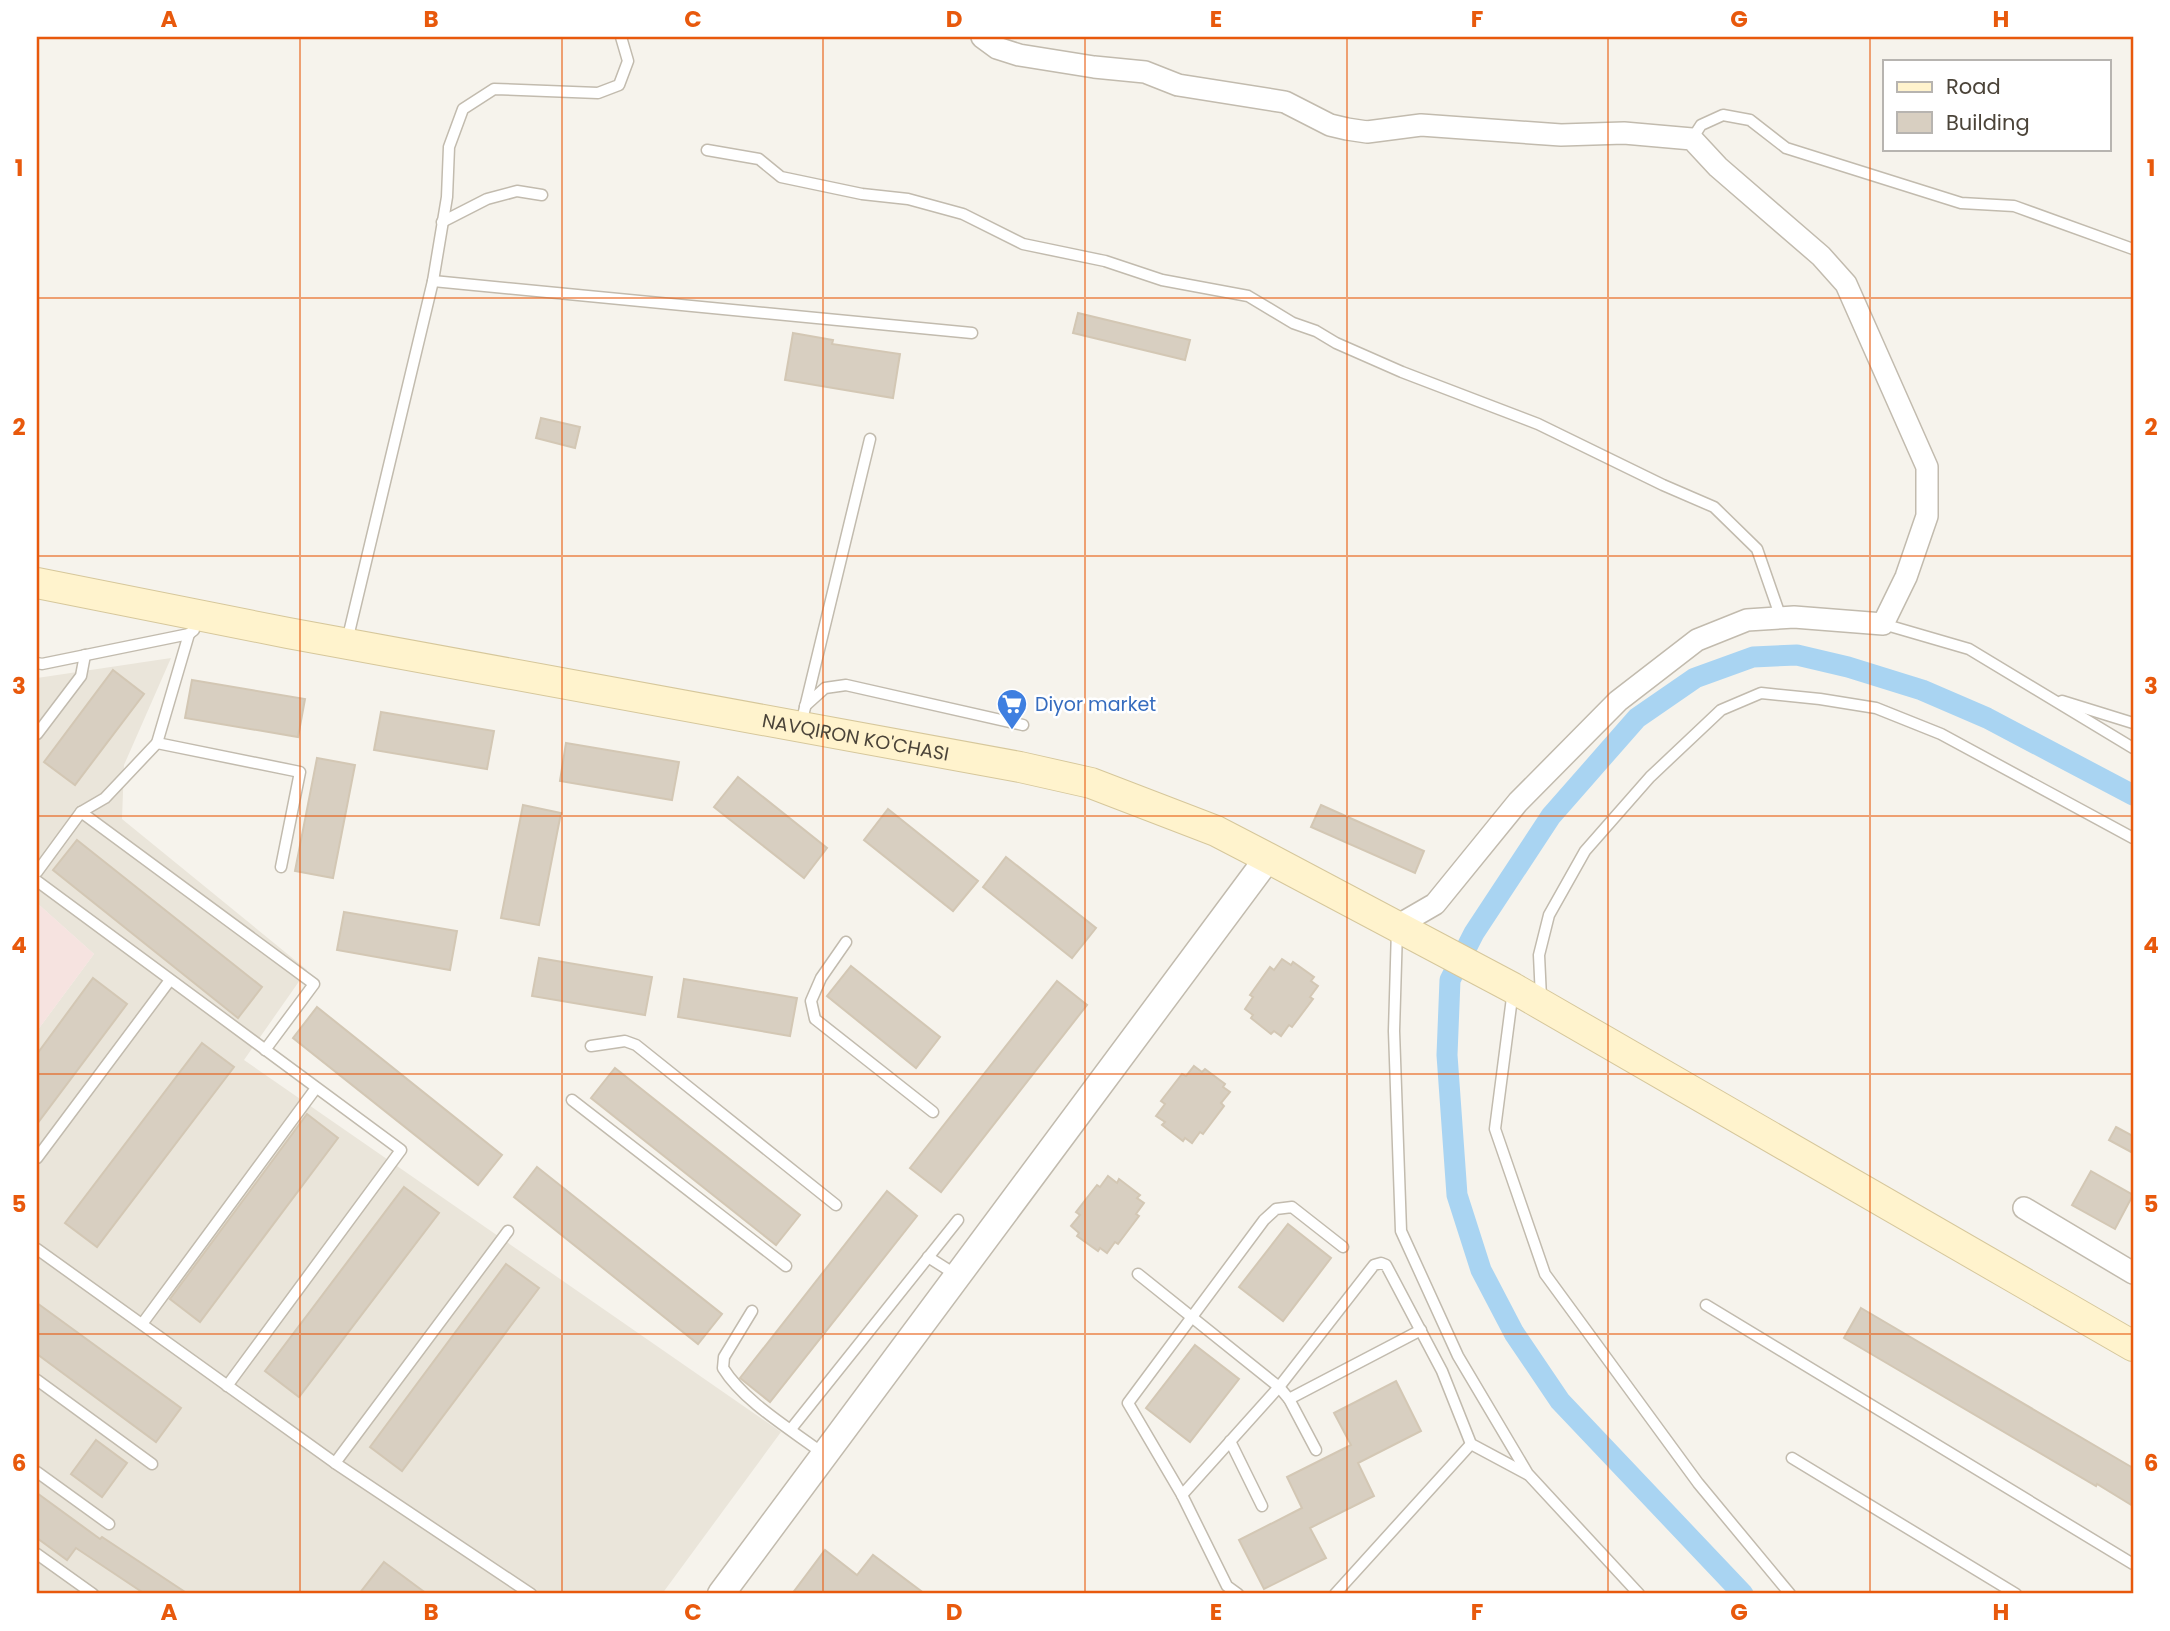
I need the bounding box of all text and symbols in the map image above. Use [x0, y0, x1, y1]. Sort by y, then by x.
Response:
text: A [161, 3, 178, 35]
text: B [423, 3, 439, 35]
text: C [684, 3, 702, 35]
text: D [946, 3, 962, 35]
text: E [1210, 3, 1222, 35]
text: F [1471, 3, 1483, 35]
text: G [1730, 3, 1748, 35]
text: H [1993, 3, 2009, 35]
legend [1883, 60, 2110, 150]
text: Road [1946, 72, 2001, 101]
text: Building [1946, 108, 2030, 137]
text: 1 [15, 152, 23, 184]
text: 1 [2147, 152, 2155, 184]
text: 2 [12, 411, 26, 443]
text: 2 [2144, 411, 2158, 443]
text: 3 [12, 670, 26, 702]
text: 3 [2144, 670, 2158, 702]
supermarket icon: Diyor market [995, 687, 1029, 731]
place label: Diyor market [1035, 691, 1156, 718]
street label: NAVQIRON KO'CHASI [760, 707, 951, 767]
text: 4 [11, 929, 27, 961]
text: 4 [2143, 929, 2159, 961]
text: 5 [12, 1188, 26, 1220]
text: 5 [2144, 1188, 2158, 1220]
text: 6 [12, 1447, 26, 1479]
text: 6 [2144, 1447, 2158, 1479]
text: A [161, 1596, 178, 1628]
text: B [423, 1596, 439, 1628]
text: C [684, 1596, 702, 1628]
text: D [946, 1596, 962, 1628]
text: E [1210, 1596, 1222, 1628]
text: F [1471, 1596, 1483, 1628]
text: G [1730, 1596, 1748, 1628]
text: H [1993, 1596, 2009, 1628]

